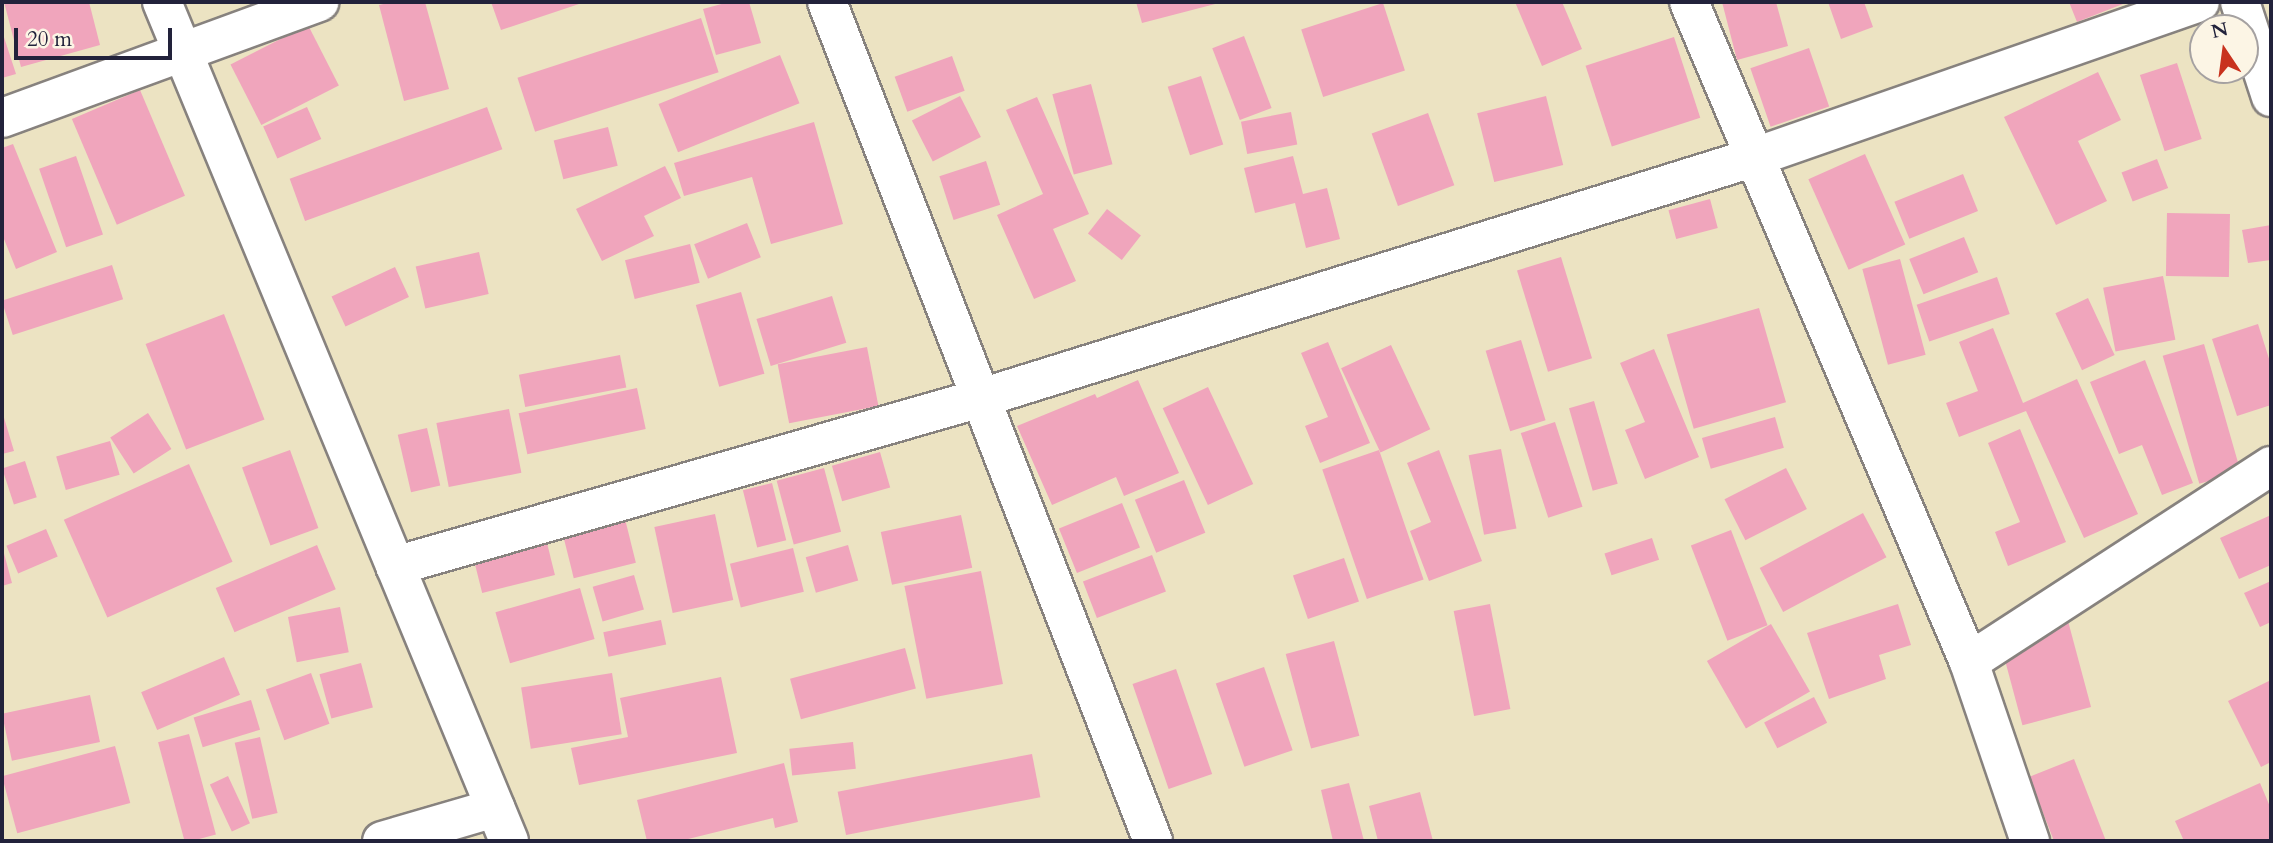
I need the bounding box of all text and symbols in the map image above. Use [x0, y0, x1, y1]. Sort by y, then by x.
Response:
scale bar [18, 14, 175, 58]
north arrow [2189, 14, 2259, 84]
text: N [2209, 16, 2231, 45]
text: 20 m [27, 25, 72, 54]

